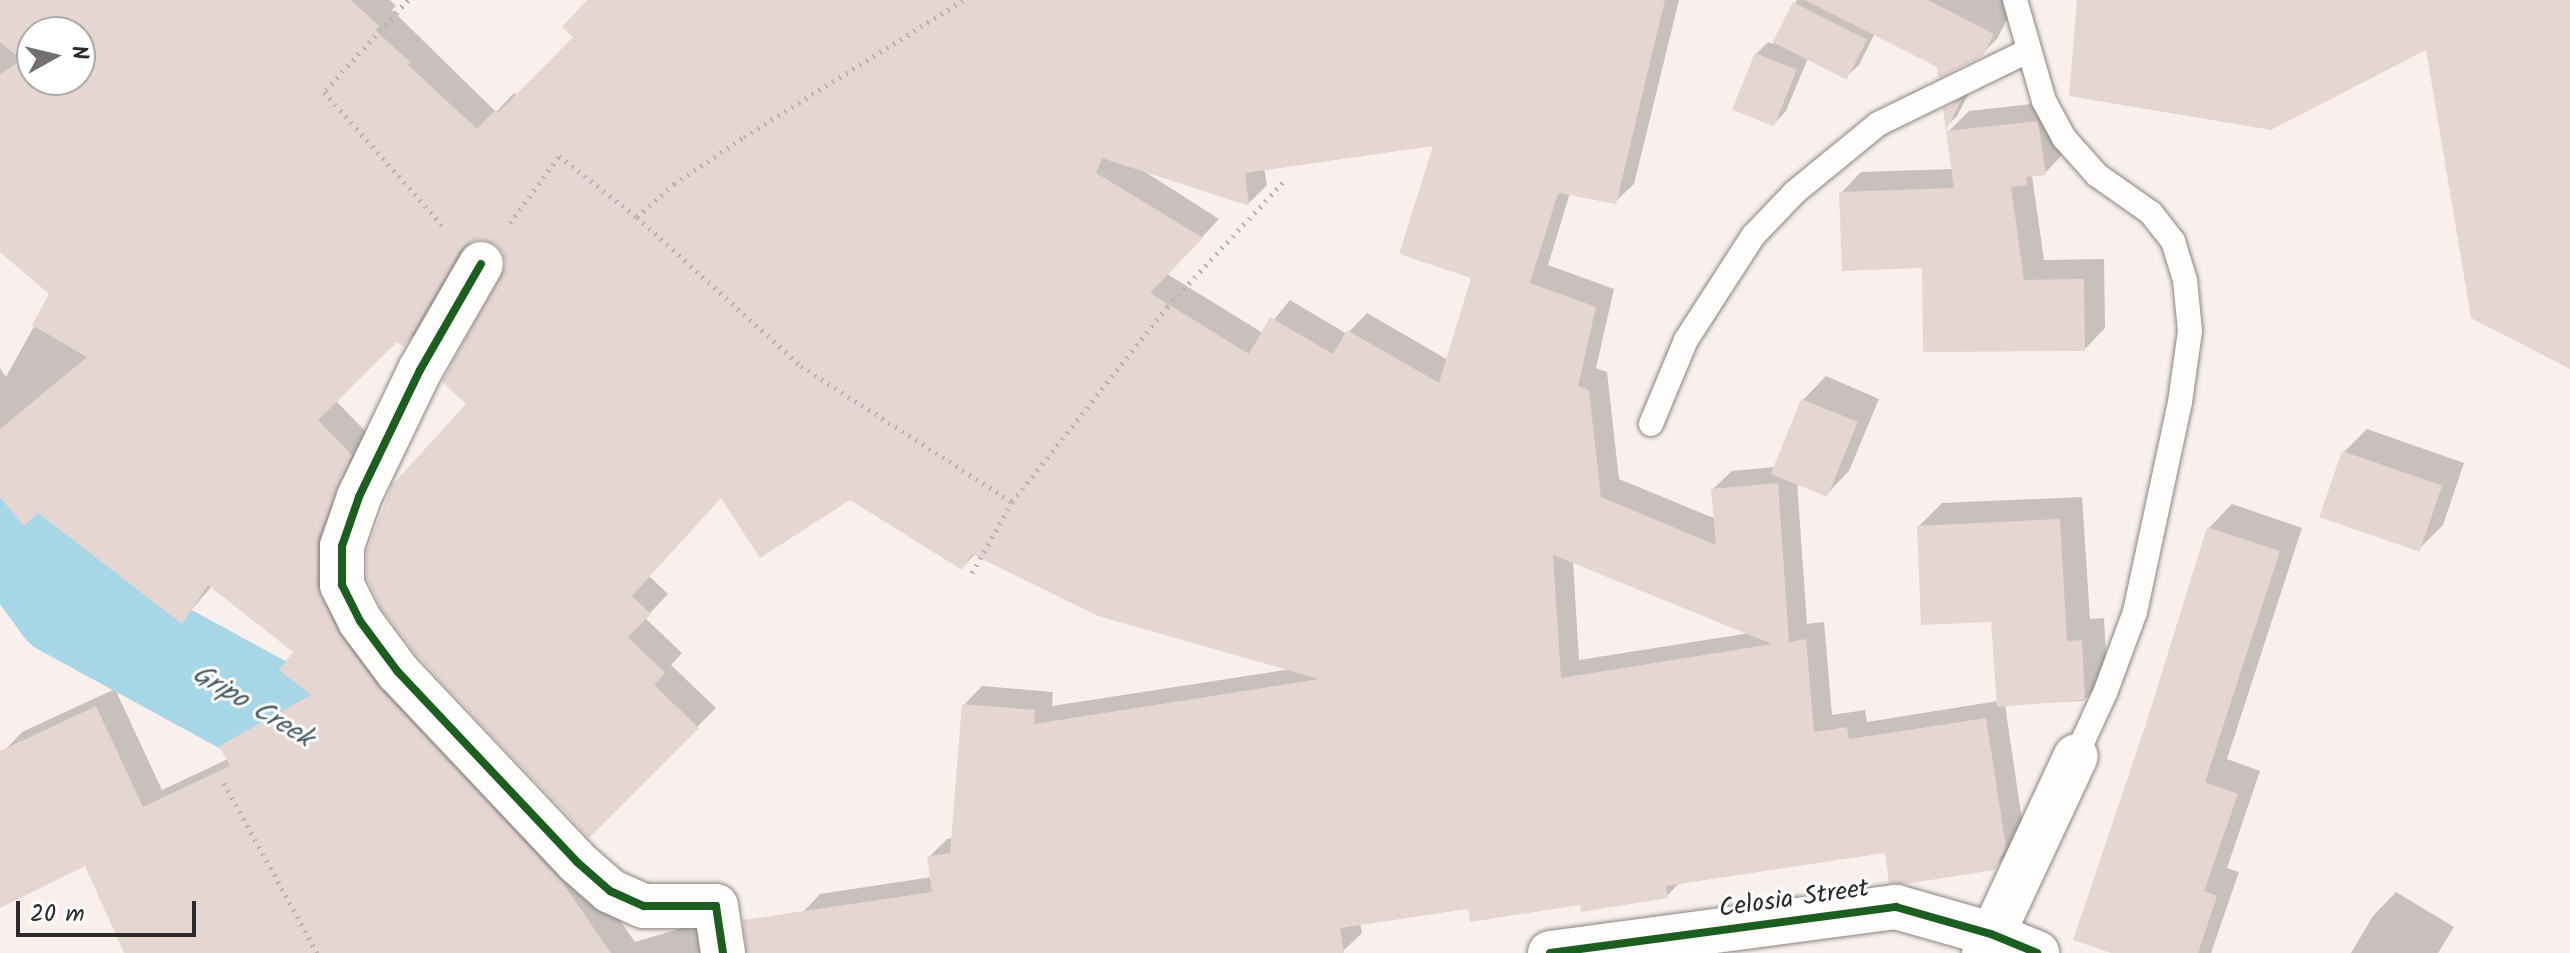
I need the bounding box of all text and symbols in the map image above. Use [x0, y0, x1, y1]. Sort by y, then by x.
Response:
north arrow [16, 16, 96, 96]
text: N [60, 44, 97, 62]
water label: Gripo Creek [186, 658, 318, 756]
street label: Celosia Street [1717, 874, 1871, 926]
scale bar [20, 885, 200, 935]
text: 20 m [30, 895, 85, 934]

